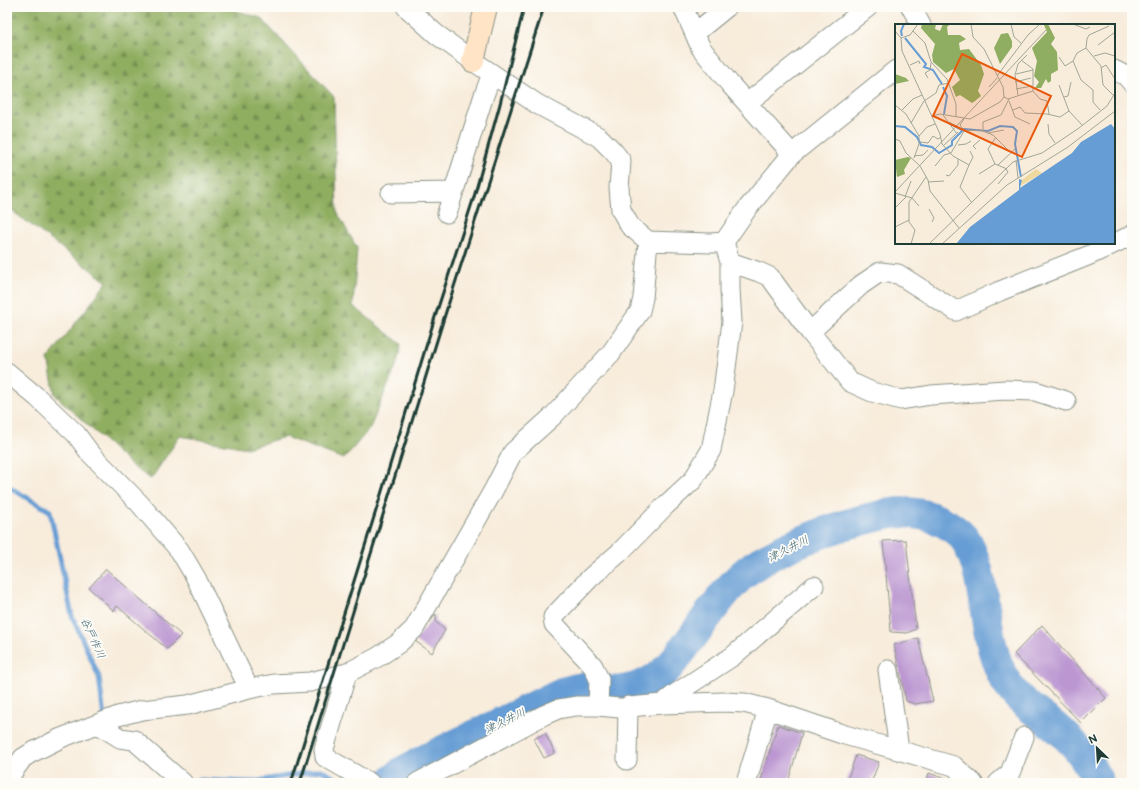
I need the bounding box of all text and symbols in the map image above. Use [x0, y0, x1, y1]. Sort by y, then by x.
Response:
inset map [895, 24, 1115, 244]
water label: 津久井川 [765, 533, 811, 565]
water label: 谷戸作川 [78, 615, 108, 661]
water label: 津久井川 [482, 706, 528, 736]
north arrow [1077, 728, 1117, 768]
text: N [1086, 732, 1099, 747]

